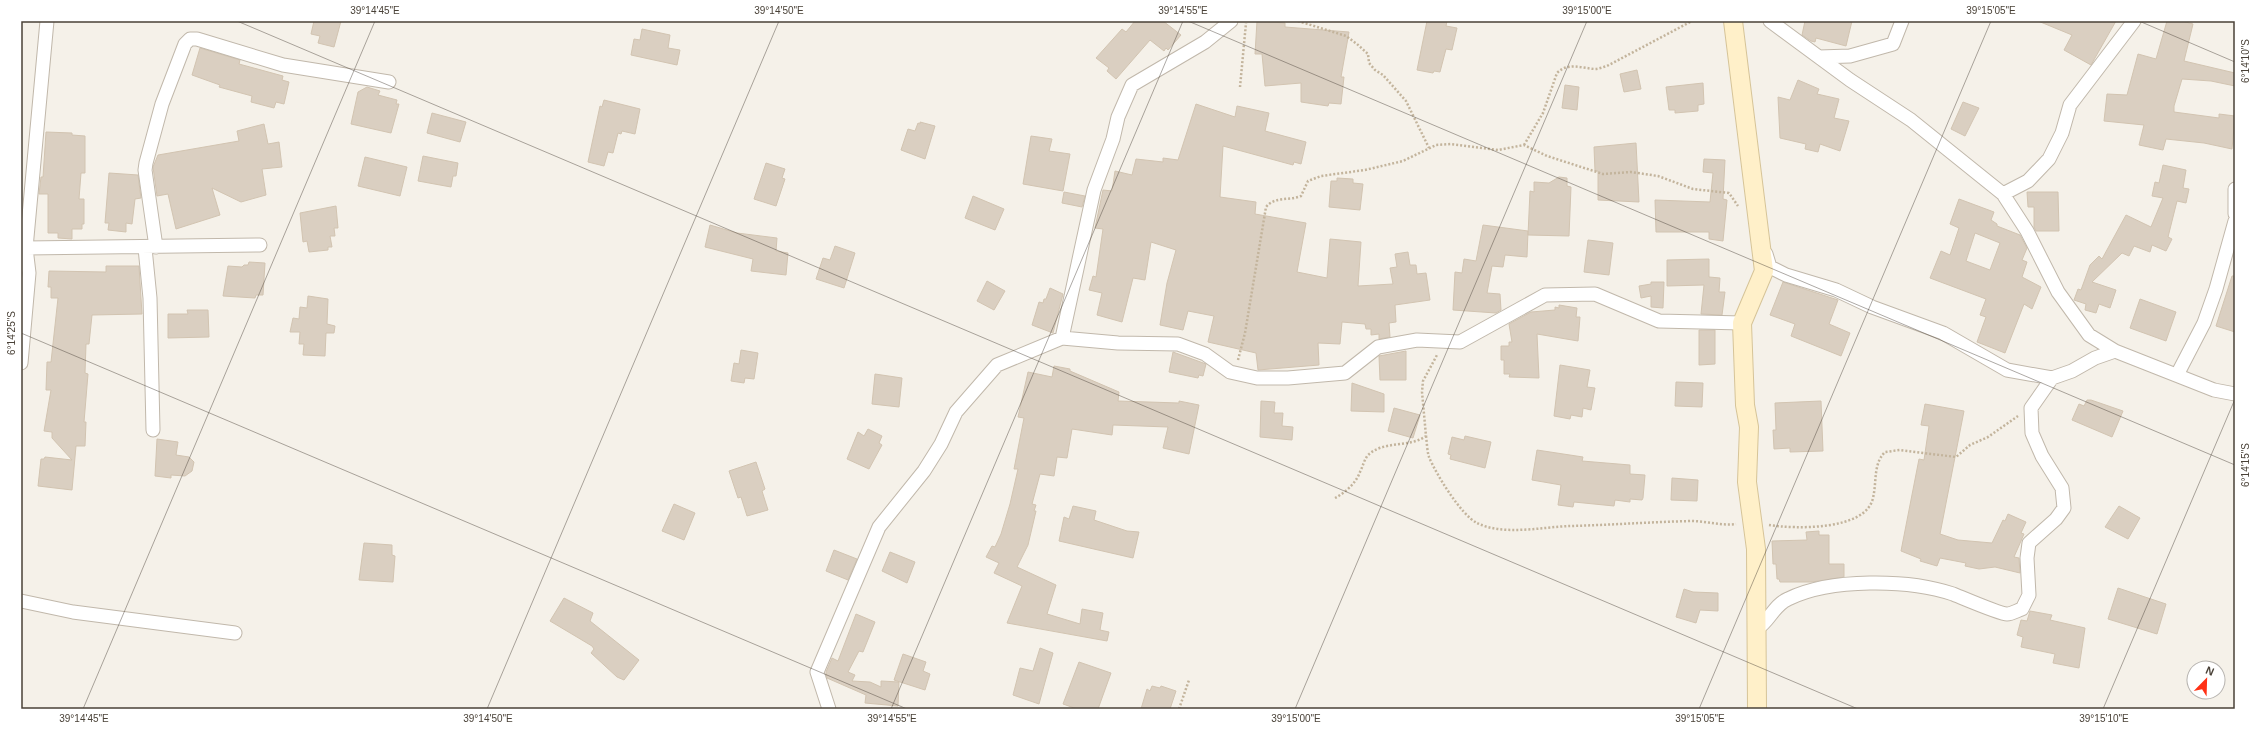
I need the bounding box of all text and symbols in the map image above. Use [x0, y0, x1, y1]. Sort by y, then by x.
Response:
text: 39°14'45"E [350, 5, 400, 16]
text: 39°14'50"E [754, 5, 804, 16]
text: 39°14'55"E [1158, 5, 1208, 16]
text: 39°15'00"E [1562, 5, 1612, 16]
text: 39°15'05"E [1966, 5, 2016, 16]
text: 6°14'10"S [2240, 39, 2251, 83]
text: 6°14'25"S [6, 311, 17, 355]
text: 6°14'15"S [2240, 443, 2251, 487]
north arrow [2186, 660, 2226, 700]
text: N [2204, 664, 2216, 678]
text: 39°14'45"E [59, 713, 109, 724]
text: 39°14'50"E [463, 713, 513, 724]
text: 39°14'55"E [867, 713, 917, 724]
text: 39°15'00"E [1271, 713, 1321, 724]
text: 39°15'05"E [1675, 713, 1725, 724]
text: 39°15'10"E [2079, 713, 2129, 724]

